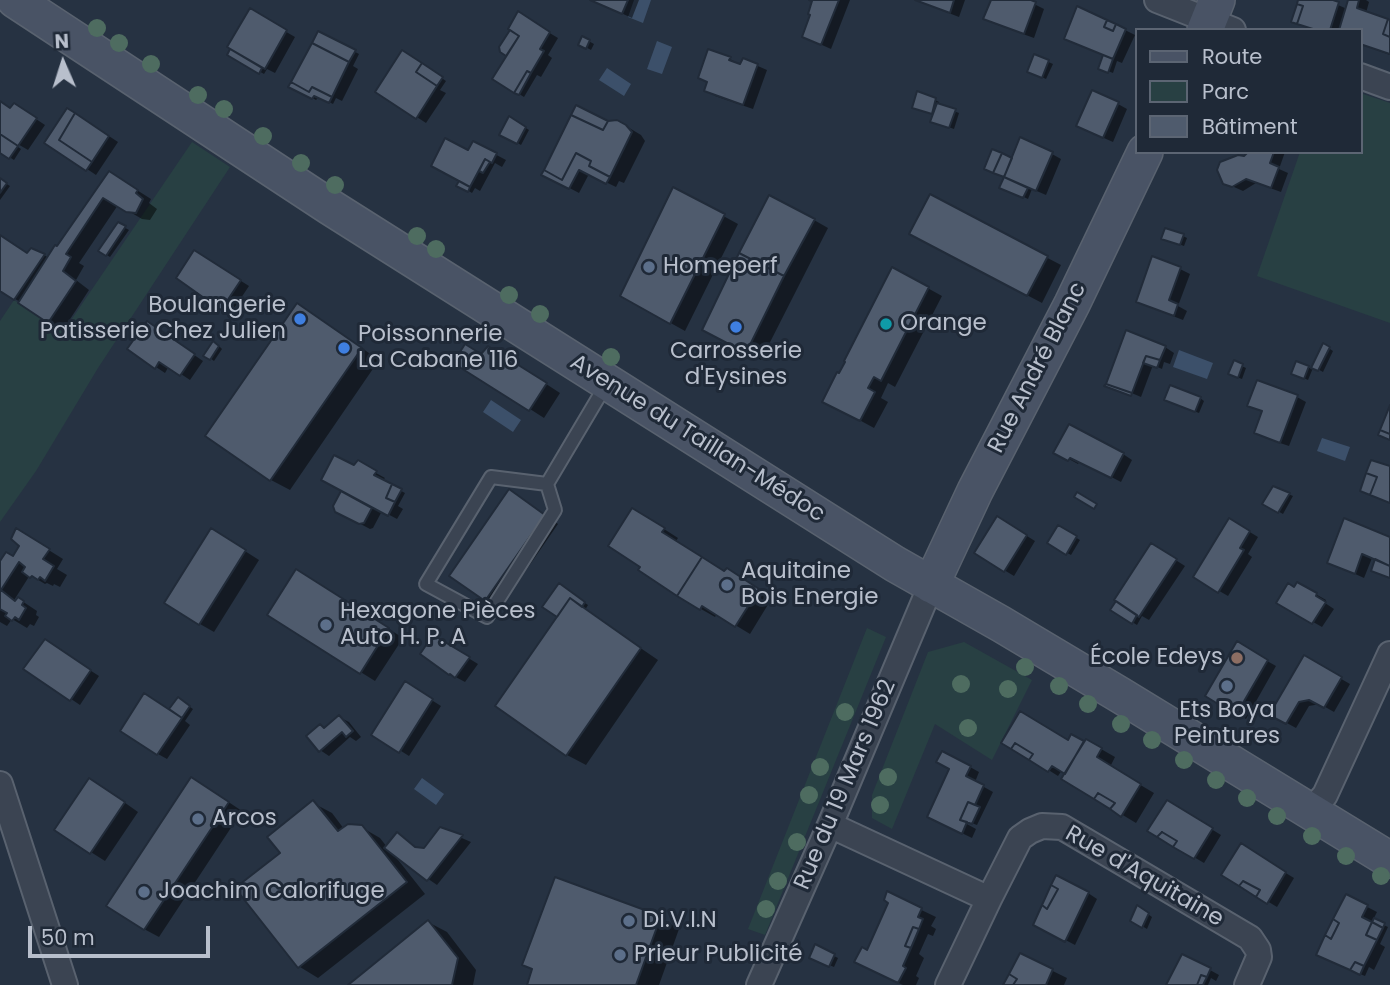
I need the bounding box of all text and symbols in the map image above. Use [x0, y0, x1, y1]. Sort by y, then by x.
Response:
north arrow [28, 28, 98, 98]
text: N [54, 28, 70, 55]
legend [1134, 28, 1362, 154]
text: Route [1202, 42, 1262, 71]
text: Parc [1202, 77, 1249, 106]
text: Bâtiment [1202, 112, 1298, 141]
place label: Homeperf [663, 253, 778, 281]
marker: Homeperf [641, 259, 657, 275]
street label: Rue André Blanc [983, 278, 1093, 458]
place label: Boulangerie Patisserie Chez Julien [40, 292, 286, 346]
place label: Orange [900, 310, 987, 338]
marker: Boulangerie Patisserie Chez Julien [292, 311, 308, 327]
marker: Orange [878, 316, 894, 332]
marker: Carrosserie d'Eysines [728, 319, 744, 335]
place label: Poissonnerie La Cabane 116 [358, 321, 518, 375]
place label: Carrosserie d'Eysines [670, 338, 802, 392]
marker: Poissonnerie La Cabane 116 [336, 340, 352, 356]
street label: Avenue du Taillan-Médoc [565, 349, 829, 529]
place label: Aquitaine Bois Energie [741, 558, 878, 612]
marker: Aquitaine Bois Energie [719, 577, 735, 593]
place label: Hexagone Pièces Auto H. P. A [340, 598, 536, 652]
marker: Hexagone Pièces Auto H. P. A [318, 617, 334, 633]
place label: École Edeys [1090, 644, 1223, 672]
marker: École Edeys [1229, 650, 1245, 666]
street label: Rue du 19 Mars 1962 [789, 676, 903, 894]
marker: Ets Boya Peintures [1219, 678, 1235, 694]
place label: Ets Boya Peintures [1174, 697, 1280, 751]
place label: Arcos [212, 805, 277, 833]
marker: Arcos [190, 811, 206, 827]
street label: Rue d'Aquitaine [1060, 820, 1228, 934]
place label: Joachim Calorifuge [158, 878, 385, 906]
marker: Joachim Calorifuge [136, 884, 152, 900]
place label: Di.V.I.N [643, 907, 717, 935]
scale bar [32, 912, 214, 956]
marker: Di.V.I.N [621, 913, 637, 929]
text: 50 m [41, 923, 95, 952]
place label: Prieur Publicité [634, 941, 802, 969]
marker: Prieur Publicité [612, 947, 628, 963]

